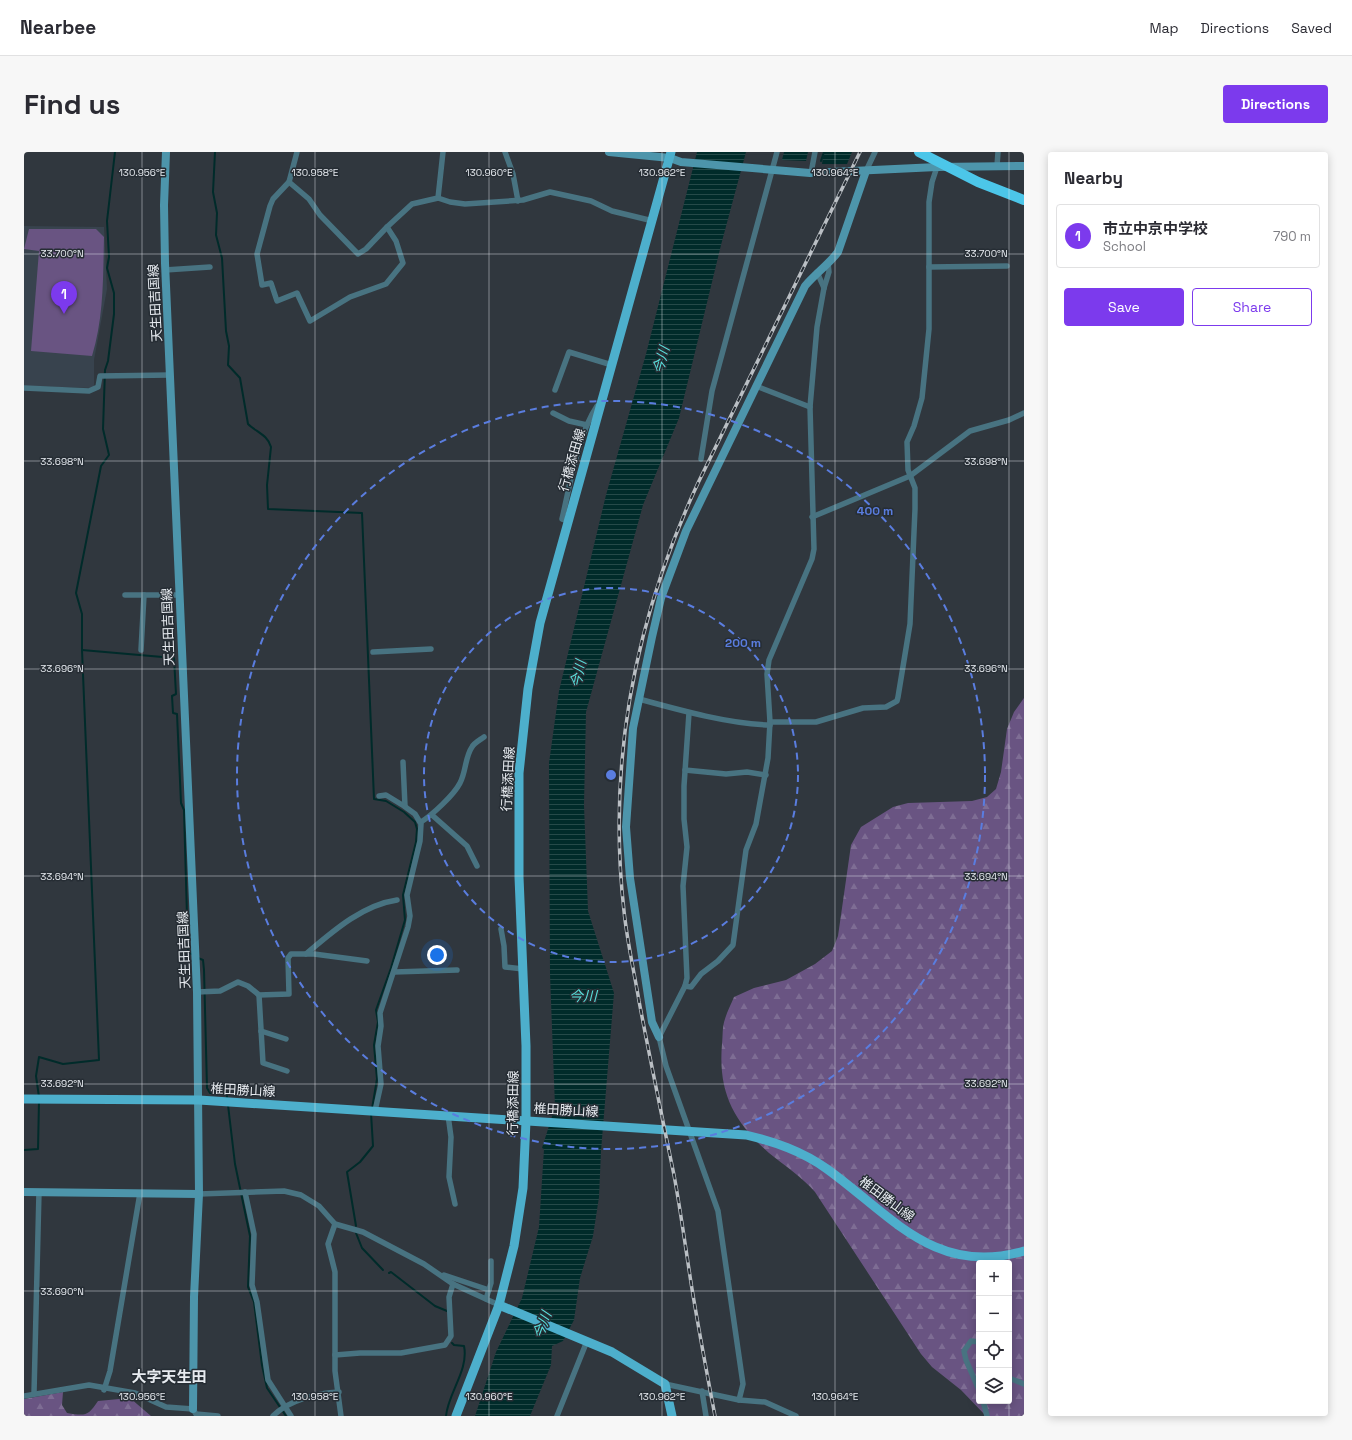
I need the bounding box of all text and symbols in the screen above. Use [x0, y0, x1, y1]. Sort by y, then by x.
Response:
text: Nearbee [20, 15, 96, 40]
text: Map [1149, 19, 1179, 37]
text: Directions [1201, 19, 1269, 37]
text: Saved [1291, 19, 1332, 37]
button: Directions [1223, 85, 1328, 123]
text: Find us [24, 86, 121, 122]
text: 130.956°E [119, 166, 166, 179]
text: 130.958°E [292, 166, 339, 179]
text: 130.960°E [465, 166, 513, 179]
text: 130.962°E [639, 166, 686, 179]
text: 130.964°E [812, 166, 859, 179]
text: Nearby [1064, 167, 1123, 189]
text: 市立中京中学校 [1103, 219, 1208, 238]
text: 1 [1075, 228, 1081, 245]
text: 790 m [1273, 228, 1311, 245]
text: School [1103, 238, 1146, 255]
text: 33.700°N [40, 247, 84, 260]
text: 33.700°N [964, 247, 1008, 260]
street label: 天生田吉国線 [144, 264, 166, 342]
pin: 1 [51, 281, 77, 314]
button: Save [1064, 288, 1184, 326]
button: Share [1192, 288, 1312, 326]
water label: 今川 [649, 342, 674, 376]
street label: 行橋添田線 [555, 426, 589, 494]
text: 33.698°N [40, 455, 84, 468]
text: 33.698°N [964, 455, 1008, 468]
text: 400 m [857, 503, 893, 519]
street label: 天生田吉国線 [158, 588, 178, 666]
text: 200 m [725, 635, 761, 651]
water label: 今川 [566, 656, 590, 690]
text: 33.696°N [40, 662, 84, 675]
text: 33.696°N [964, 662, 1008, 675]
street label: 行橋添田線 [498, 746, 518, 812]
centre of rings [604, 768, 618, 782]
text: 33.694°N [40, 870, 84, 883]
text: 33.694°N [964, 870, 1008, 883]
street label: 天生田吉国線 [174, 911, 194, 989]
your location [427, 945, 447, 965]
water label: 今川 [569, 987, 599, 1005]
street label: 行橋添田線 [504, 1070, 522, 1136]
text: 33.692°N [40, 1077, 84, 1090]
text: 33.692°N [964, 1077, 1008, 1090]
street label: 椎田勝山線 [210, 1080, 276, 1100]
street label: 椎田勝山線 [533, 1100, 599, 1120]
street label: 椎田勝山線 [856, 1173, 918, 1225]
map controls [976, 1260, 1012, 1404]
button: + [976, 1260, 1012, 1296]
text: 33.690°N [40, 1285, 84, 1298]
button: − [976, 1296, 1012, 1332]
water label: 今川 [529, 1307, 556, 1341]
button: locate [976, 1332, 1012, 1368]
district label: 大字天生田 [131, 1367, 207, 1386]
button: layers [976, 1368, 1012, 1404]
text: 130.956°E [119, 1390, 166, 1403]
text: 130.958°E [292, 1390, 339, 1403]
text: 130.960°E [465, 1390, 513, 1403]
text: 130.962°E [639, 1390, 686, 1403]
text: 130.964°E [812, 1390, 859, 1403]

